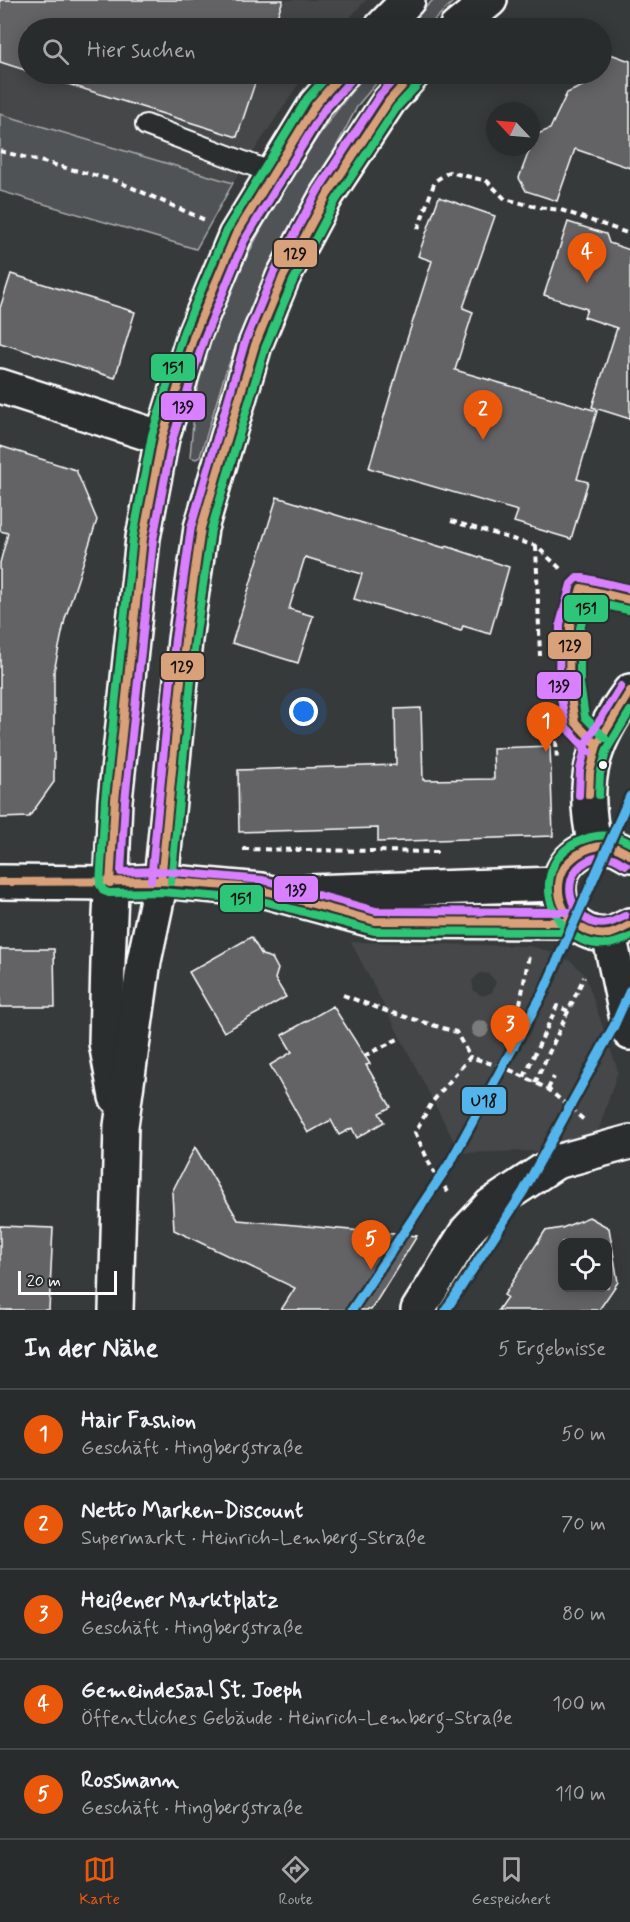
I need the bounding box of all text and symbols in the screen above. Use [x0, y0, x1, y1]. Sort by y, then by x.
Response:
search box [18, 18, 612, 84]
icon: search [39, 35, 72, 68]
text: Hier suchen [87, 37, 196, 65]
north arrow [486, 102, 540, 156]
pin: 4 [568, 234, 606, 283]
line badge: 129 [273, 239, 318, 268]
text: 129 [283, 244, 307, 265]
line badge: 151 [150, 353, 196, 382]
text: 151 [162, 358, 184, 379]
pin: 2 [464, 390, 502, 440]
line badge: 139 [160, 392, 206, 421]
text: 139 [172, 397, 194, 418]
line badge: 151 [563, 594, 609, 623]
text: 151 [575, 599, 597, 620]
line badge: 129 [547, 631, 592, 660]
text: 129 [558, 636, 582, 657]
line badge: 129 [160, 652, 205, 681]
text: 129 [170, 657, 194, 678]
line badge: 139 [536, 671, 582, 700]
text: 139 [548, 676, 570, 697]
your location [289, 697, 318, 726]
pin: 1 [526, 702, 566, 752]
unlabelled marker [597, 759, 609, 771]
line badge: 139 [273, 875, 319, 903]
text: 139 [285, 880, 307, 901]
line badge: 151 [219, 884, 264, 913]
text: 151 [230, 889, 252, 910]
pin: 3 [490, 1006, 530, 1055]
line badge: U18 [461, 1086, 507, 1115]
text: U18 [471, 1091, 497, 1112]
pin: 5 [352, 1220, 391, 1270]
map controls [558, 1238, 612, 1292]
button: locate [558, 1238, 612, 1292]
scale bar [18, 1268, 117, 1296]
text: 20 m [27, 1271, 61, 1292]
text: In der Nähe [24, 1332, 158, 1366]
text: 5 Ergebnisse [498, 1336, 606, 1363]
text: Hair Fashion [81, 1407, 196, 1435]
text: 1 [39, 1421, 48, 1448]
text: 50 m [561, 1421, 606, 1448]
text: Geschäft · Hingbergstraße [81, 1435, 303, 1462]
text: Netto Marken-Discount [81, 1497, 303, 1525]
text: 2 [39, 1511, 48, 1538]
text: 70 m [561, 1511, 606, 1538]
text: Supermarkt · Heinrich-Lemberg-Straße [81, 1525, 426, 1552]
text: Heißener Marktplatz [81, 1587, 278, 1615]
text: 3 [39, 1601, 48, 1628]
text: 80 m [562, 1601, 606, 1628]
text: Geschäft · Hingbergstraße [81, 1615, 303, 1642]
text: Gemeindesaal St. Joeph [81, 1677, 302, 1705]
text: 4 [38, 1691, 49, 1718]
text: 100 m [552, 1691, 606, 1718]
text: Öffentliches Gebäude · Heinrich-Lemberg-Straße [81, 1705, 513, 1732]
text: Rossmann [81, 1767, 179, 1795]
text: 5 [38, 1781, 50, 1808]
text: 110 m [555, 1781, 606, 1808]
text: Geschäft · Hingbergstraße [81, 1795, 303, 1822]
tab: Karte [79, 1853, 120, 1910]
tab: Route [278, 1853, 313, 1910]
tab: Gespeichert [472, 1853, 551, 1910]

